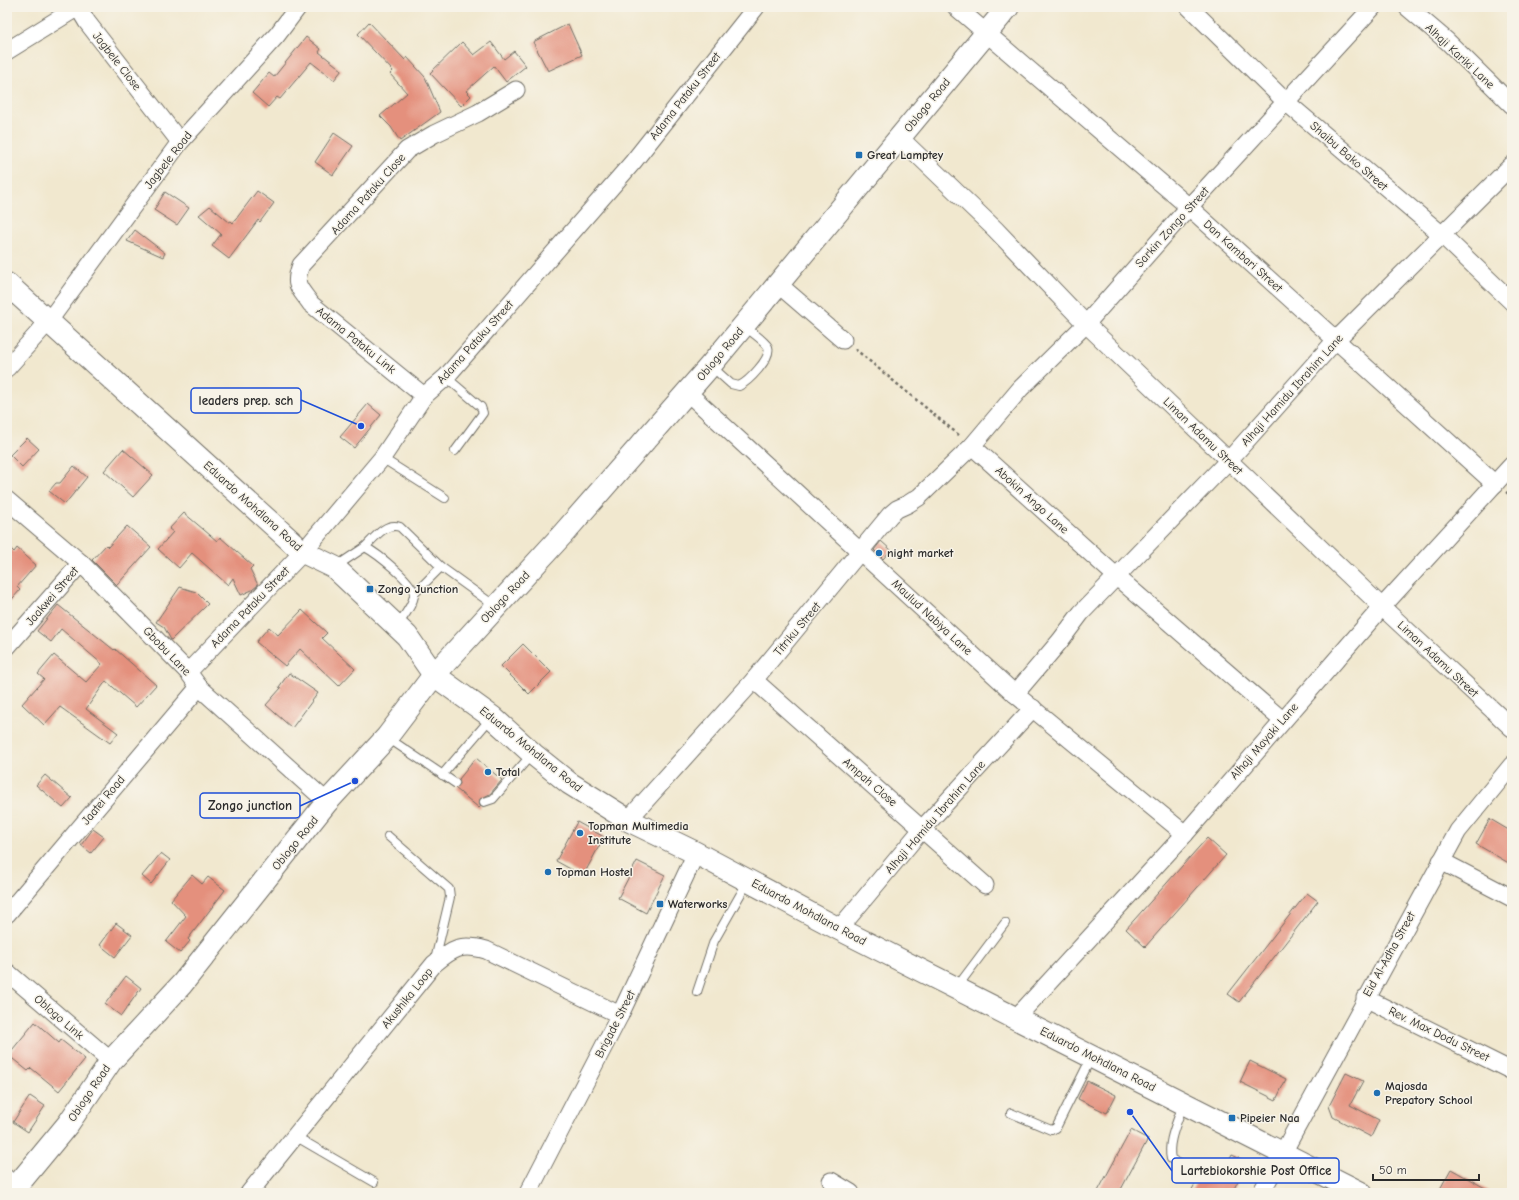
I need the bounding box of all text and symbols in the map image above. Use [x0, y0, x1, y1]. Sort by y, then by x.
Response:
street label: Alhaji Kariki Lane [1423, 20, 1497, 92]
street label: Jagbele Close [90, 29, 144, 93]
street label: Adama Pataku Street [646, 49, 724, 143]
street label: Oblogo Road [901, 75, 953, 135]
street label: Shaibu Bako Street [1307, 119, 1391, 194]
street label: Jagbele Road [141, 128, 195, 192]
place label: Great Lamptey [867, 148, 944, 162]
street label: Adama Pataku Close [328, 150, 408, 238]
marker: Great Lamptey [854, 150, 864, 160]
street label: Sarkin Zongo Street [1132, 183, 1212, 270]
street label: Dan Kambari Street [1201, 217, 1286, 295]
street label: Adama Pataku Street [434, 297, 516, 387]
street label: Adama Pataku Link [313, 304, 399, 377]
street label: Oblogo Road [694, 324, 746, 384]
street label: Alhaji Hamidu Ibrahim Lane [1238, 331, 1346, 449]
callout: leaders prep. sch [191, 388, 301, 413]
text: leaders prep. sch [199, 393, 294, 408]
street label: Liman Adamu Street [1160, 394, 1246, 478]
street label: Eduardo Mohdlana Road [201, 458, 305, 554]
street label: Abokin Ango Lane [992, 463, 1072, 537]
place label: night market [887, 546, 955, 560]
marker: night market [874, 548, 884, 558]
street label: Jaakwei Street [23, 563, 82, 628]
street label: Adama Pataku Street [208, 563, 293, 650]
street label: Oblogo Road [477, 568, 533, 626]
street label: Maulud Nabiya Lane [889, 576, 975, 658]
place label: Zongo Junction [378, 582, 458, 596]
marker: Zongo Junction [365, 584, 375, 594]
street label: Titriku Street [770, 599, 824, 659]
street label: Liman Adamu Street [1395, 618, 1482, 700]
street label: Gbobu Lane [140, 624, 194, 678]
street label: Alhaji Mayaki Lane [1227, 700, 1301, 782]
street label: Eduardo Mohdlana Road [477, 703, 585, 795]
street label: Ampah Close [840, 755, 900, 809]
street label: Alhaji Hamidu Ibrahim Lane [882, 758, 988, 876]
place label: Total [496, 765, 520, 779]
marker: Total [483, 767, 493, 777]
street label: Jaatei Road [78, 773, 128, 827]
callout: Zongo junction [200, 793, 300, 818]
text: Zongo junction [208, 798, 292, 813]
street label: Oblogo Road [269, 813, 321, 873]
place label: Topman Multimedia Institute [588, 819, 689, 847]
marker: Topman Multimedia Institute [575, 828, 585, 838]
place label: Topman Hostel [556, 865, 632, 879]
marker: Topman Hostel [543, 867, 553, 877]
street label: Eduardo Mohdlana Road [749, 876, 869, 948]
place label: Waterworks [668, 897, 727, 911]
marker: Waterworks [655, 899, 665, 909]
street label: Eid Al-Adha Street [1360, 909, 1418, 999]
street label: Akushika Loop [378, 965, 436, 1031]
street label: Brigade Street [592, 987, 638, 1060]
street label: Oblogo Link [31, 992, 87, 1042]
street label: Rev. Max Dodu Street [1386, 1004, 1492, 1065]
street label: Eduardo Mohdlana Road [1038, 1024, 1158, 1094]
street label: Oblogo Road [65, 1062, 113, 1124]
place label: Majosda Prepatory School [1385, 1079, 1473, 1107]
marker: Majosda Prepatory School [1372, 1088, 1382, 1098]
place label: Pipeier Naa [1240, 1111, 1300, 1125]
marker: Pipeier Naa [1227, 1113, 1237, 1123]
scale bar [1373, 1156, 1479, 1182]
callout: Lartebiokorshie Post Office [1172, 1158, 1339, 1183]
text: Lartebiokorshie Post Office [1181, 1163, 1332, 1178]
text: 50 m [1379, 1163, 1407, 1177]

